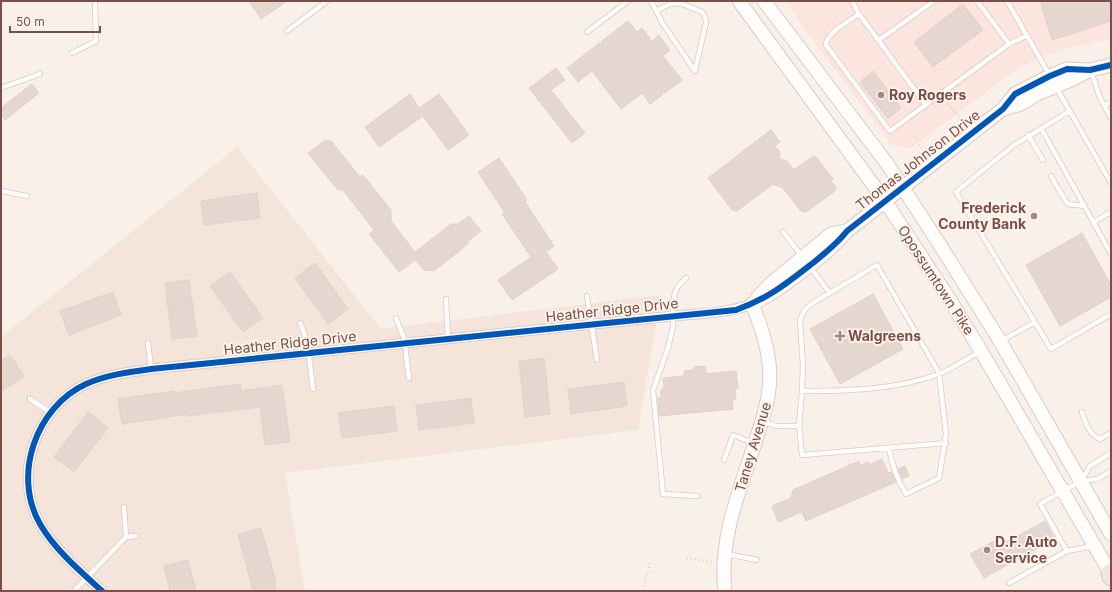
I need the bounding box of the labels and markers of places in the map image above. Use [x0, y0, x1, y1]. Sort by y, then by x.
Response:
place label: Roy Rogers [889, 86, 967, 103]
marker: Roy Rogers [876, 90, 886, 100]
place label: Frederick County Bank [938, 199, 1027, 232]
marker: Frederick County Bank [1029, 211, 1039, 221]
place label: Walgreens [848, 327, 921, 344]
marker: Walgreens [835, 331, 845, 341]
place label: D.F. Auto Service [995, 533, 1058, 566]
marker: D.F. Auto Service [982, 545, 992, 555]

